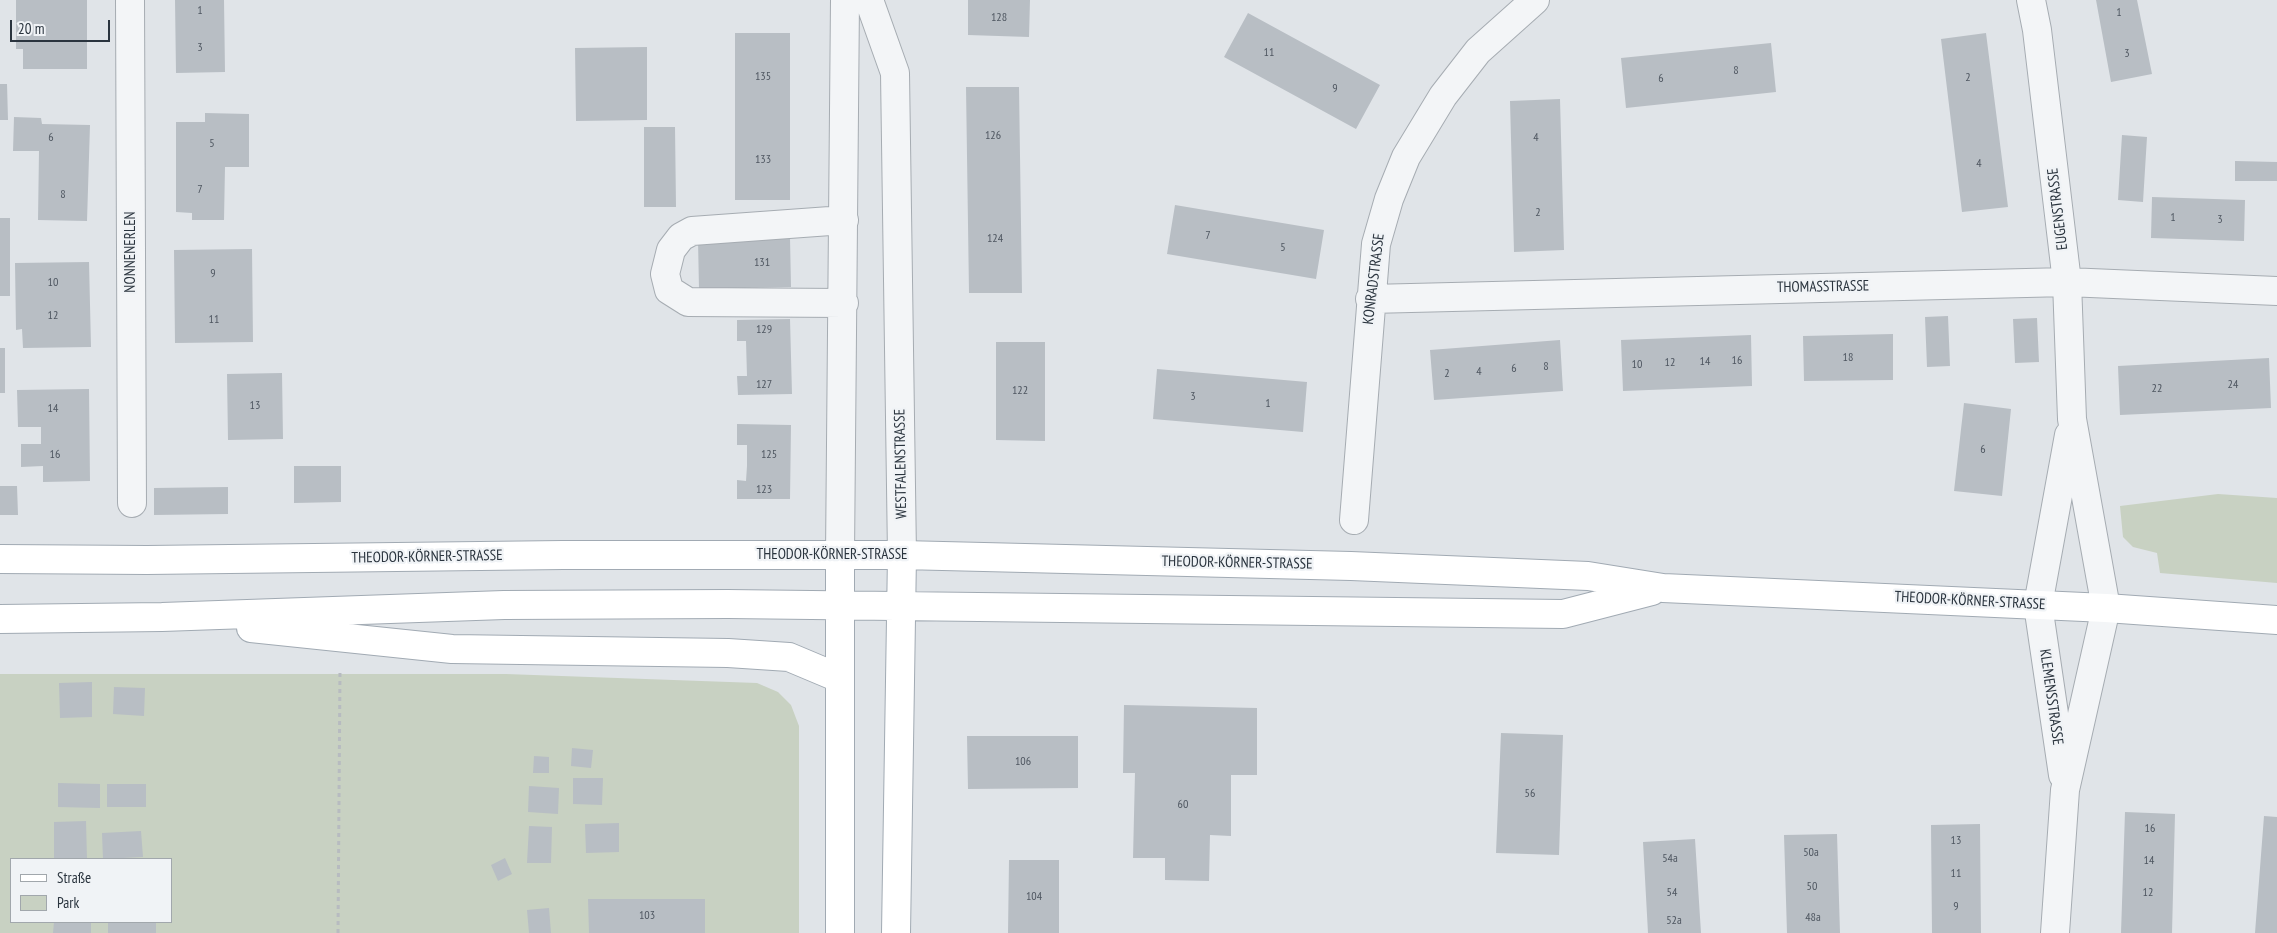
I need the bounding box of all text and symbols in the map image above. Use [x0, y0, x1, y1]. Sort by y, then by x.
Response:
house number: 1 [197, 4, 203, 18]
house number: 1 [2116, 6, 2122, 20]
scale bar [12, 10, 112, 42]
house number: 128 [991, 11, 1007, 25]
text: 20 m [18, 19, 44, 38]
house number: 3 [197, 41, 203, 55]
house number: 11 [1264, 46, 1274, 60]
house number: 3 [2124, 47, 2130, 61]
house number: 8 [1733, 64, 1739, 78]
house number: 135 [755, 70, 771, 84]
house number: 2 [1965, 71, 1971, 85]
house number: 6 [1658, 72, 1664, 86]
house number: 9 [1332, 82, 1338, 96]
house number: 126 [985, 129, 1001, 143]
house number: 6 [48, 131, 54, 145]
house number: 4 [1533, 131, 1539, 145]
house number: 5 [209, 137, 215, 151]
house number: 133 [755, 153, 771, 167]
house number: 4 [1976, 157, 1982, 171]
street label: EUGENSTRASSE [2044, 167, 2072, 251]
house number: 7 [197, 183, 203, 197]
house number: 8 [60, 188, 66, 202]
house number: 2 [1535, 206, 1541, 220]
street label: NONNENERLEN [122, 211, 140, 293]
house number: 1 [2170, 211, 2176, 225]
house number: 3 [2217, 213, 2223, 227]
house number: 7 [1205, 229, 1211, 243]
house number: 124 [987, 232, 1003, 246]
street label: KONRADSTRASSE [1359, 232, 1389, 326]
house number: 5 [1280, 241, 1286, 255]
house number: 131 [754, 256, 770, 270]
house number: 9 [210, 267, 216, 281]
house number: 10 [48, 276, 58, 290]
street label: THOMASSTRASSE [1777, 277, 1869, 297]
house number: 12 [48, 309, 58, 323]
house number: 11 [209, 313, 219, 327]
house number: 129 [756, 323, 772, 337]
house number: 18 [1843, 351, 1853, 365]
house number: 16 [1732, 354, 1742, 368]
house number: 14 [1700, 355, 1710, 369]
house number: 12 [1665, 356, 1675, 370]
house number: 10 [1632, 358, 1642, 372]
house number: 8 [1543, 360, 1549, 374]
house number: 6 [1511, 362, 1517, 376]
house number: 4 [1476, 365, 1482, 379]
house number: 2 [1444, 367, 1450, 381]
house number: 127 [756, 378, 772, 392]
house number: 24 [2228, 378, 2238, 392]
house number: 22 [2152, 382, 2162, 396]
house number: 122 [1012, 384, 1028, 398]
house number: 3 [1190, 390, 1196, 404]
house number: 1 [1265, 397, 1271, 411]
house number: 13 [250, 399, 260, 413]
house number: 14 [48, 402, 58, 416]
street label: WESTFALENSTRASSE [891, 409, 911, 519]
house number: 6 [1980, 443, 1986, 457]
house number: 16 [50, 448, 60, 462]
house number: 125 [761, 448, 777, 462]
house number: 123 [756, 483, 772, 497]
street label: THEODOR-KÖRNER-STRASSE [756, 546, 908, 564]
street label: THEODOR-KÖRNER-STRASSE [351, 547, 503, 567]
street label: THEODOR-KÖRNER-STRASSE [1161, 553, 1313, 573]
street label: THEODOR-KÖRNER-STRASSE [1894, 588, 2046, 614]
street label: KLEMENSSTRASSE [2035, 648, 2067, 746]
house number: 106 [1015, 755, 1031, 769]
house number: 56 [1525, 787, 1535, 801]
house number: 60 [1178, 798, 1188, 812]
house number: 16 [2145, 822, 2155, 836]
house number: 13 [1951, 834, 1961, 848]
house number: 50a [1803, 846, 1819, 860]
house number: 54a [1662, 852, 1678, 866]
house number: 14 [2144, 854, 2154, 868]
legend [10, 858, 172, 923]
house number: 11 [1951, 867, 1961, 881]
text: Straße [57, 868, 91, 887]
house number: 50 [1807, 880, 1817, 894]
house number: 54 [1667, 886, 1677, 900]
house number: 12 [2143, 886, 2153, 900]
house number: 104 [1026, 890, 1042, 904]
text: Park [57, 893, 79, 912]
house number: 9 [1953, 900, 1959, 914]
house number: 103 [639, 909, 655, 923]
house number: 48a [1805, 911, 1821, 925]
house number: 52a [1666, 914, 1682, 928]

